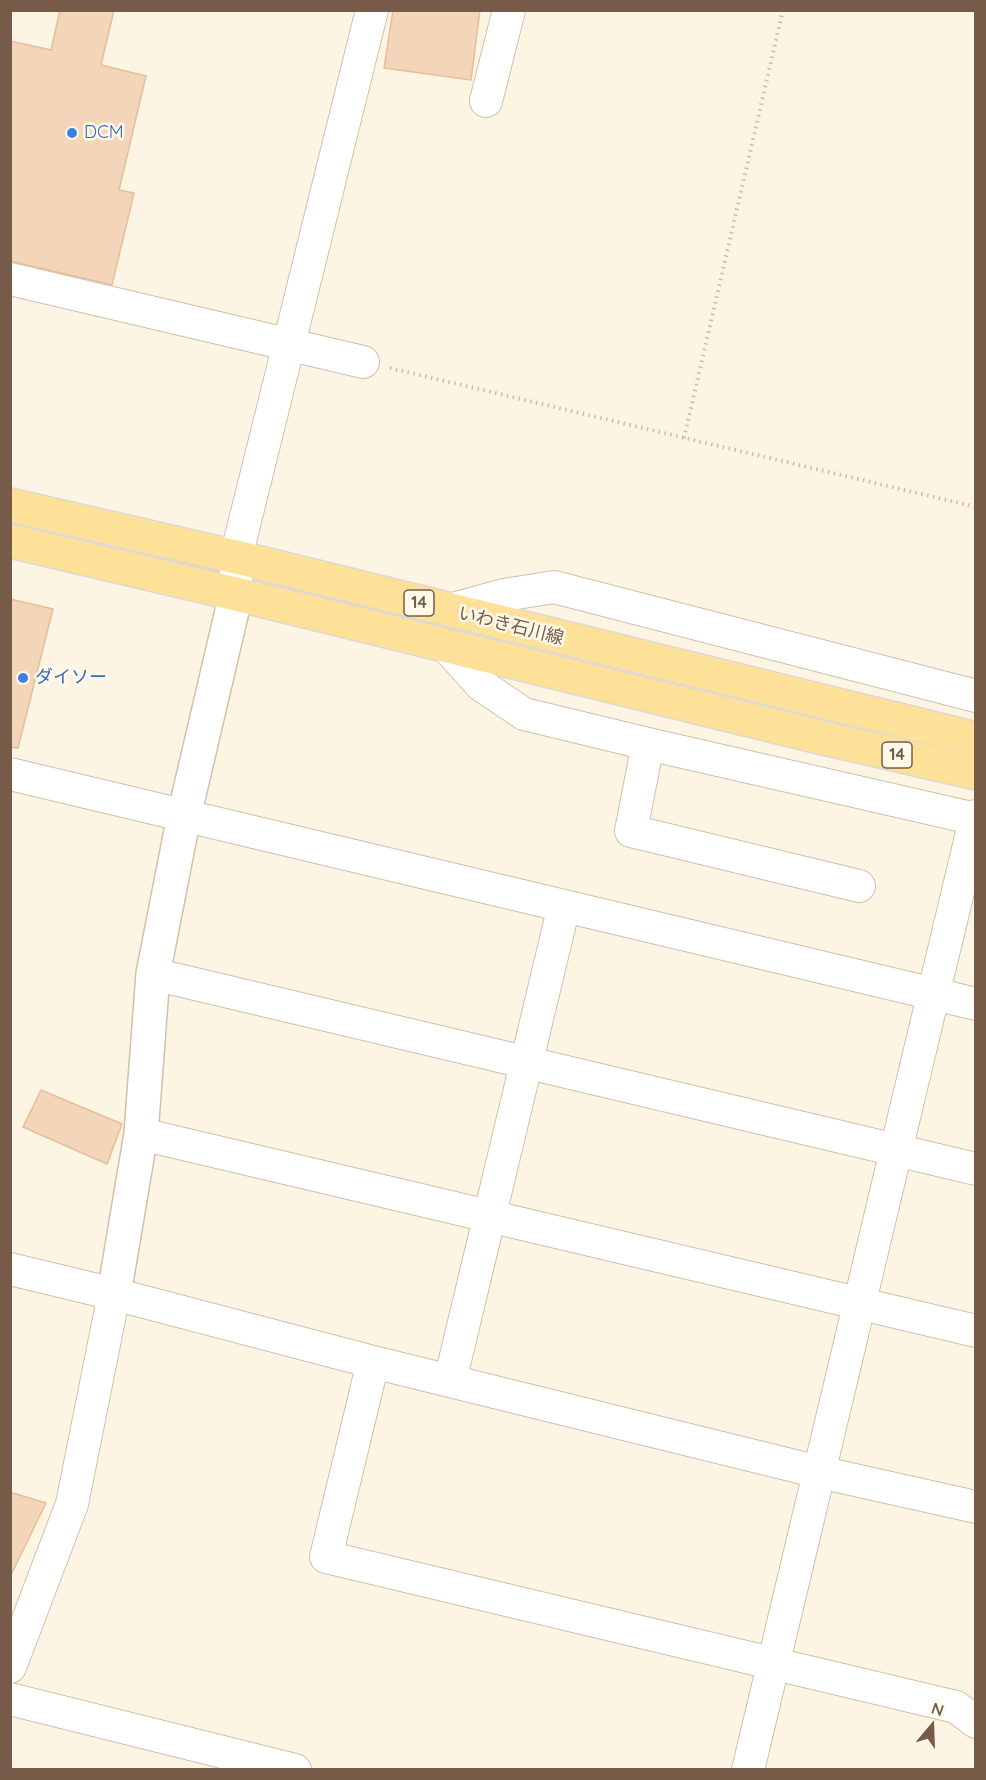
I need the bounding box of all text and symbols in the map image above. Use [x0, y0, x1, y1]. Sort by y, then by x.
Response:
place label: DCM [84, 122, 124, 144]
marker: DCM [65, 126, 79, 140]
road number: 14 [404, 590, 434, 616]
street label: いわき石川線 [456, 602, 566, 650]
place label: ダイソー [35, 667, 107, 689]
marker: ダイソー [16, 671, 30, 685]
road number: 14 [882, 742, 912, 768]
north arrow [902, 1696, 962, 1756]
text: N [929, 1698, 947, 1720]

